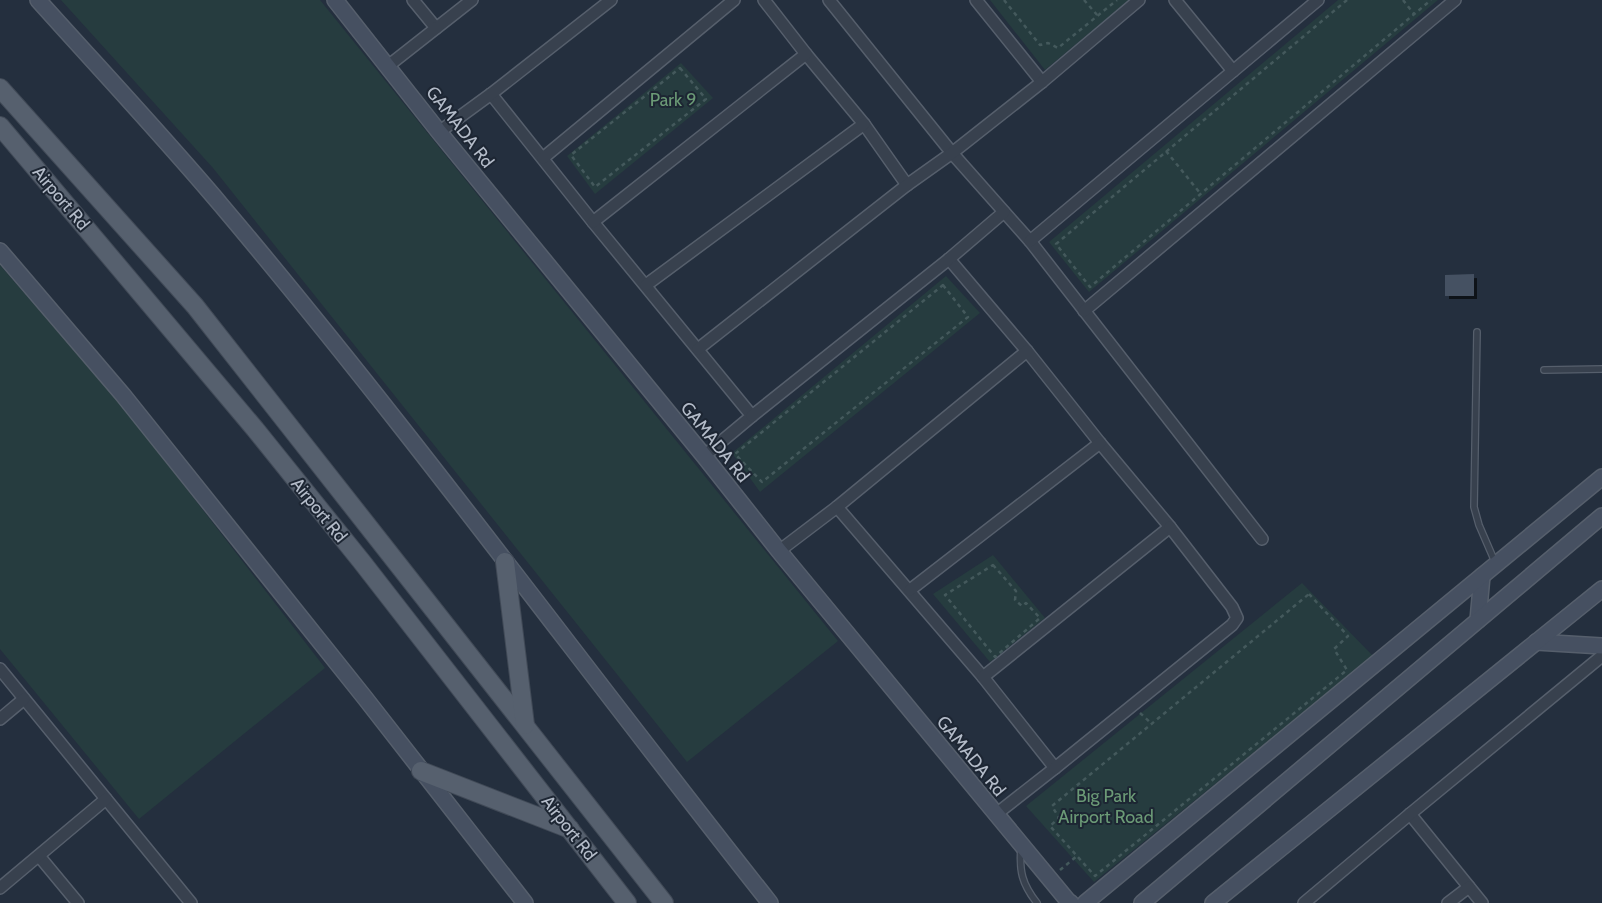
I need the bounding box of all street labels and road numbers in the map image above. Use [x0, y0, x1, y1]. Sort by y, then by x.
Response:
street label: GAMADA Rd [421, 82, 499, 172]
street label: Airport Rd [28, 162, 94, 234]
street label: GAMADA Rd [676, 397, 754, 487]
street label: Airport Rd [286, 473, 352, 547]
street label: GAMADA Rd [932, 711, 1010, 801]
street label: Airport Rd [537, 791, 601, 865]

